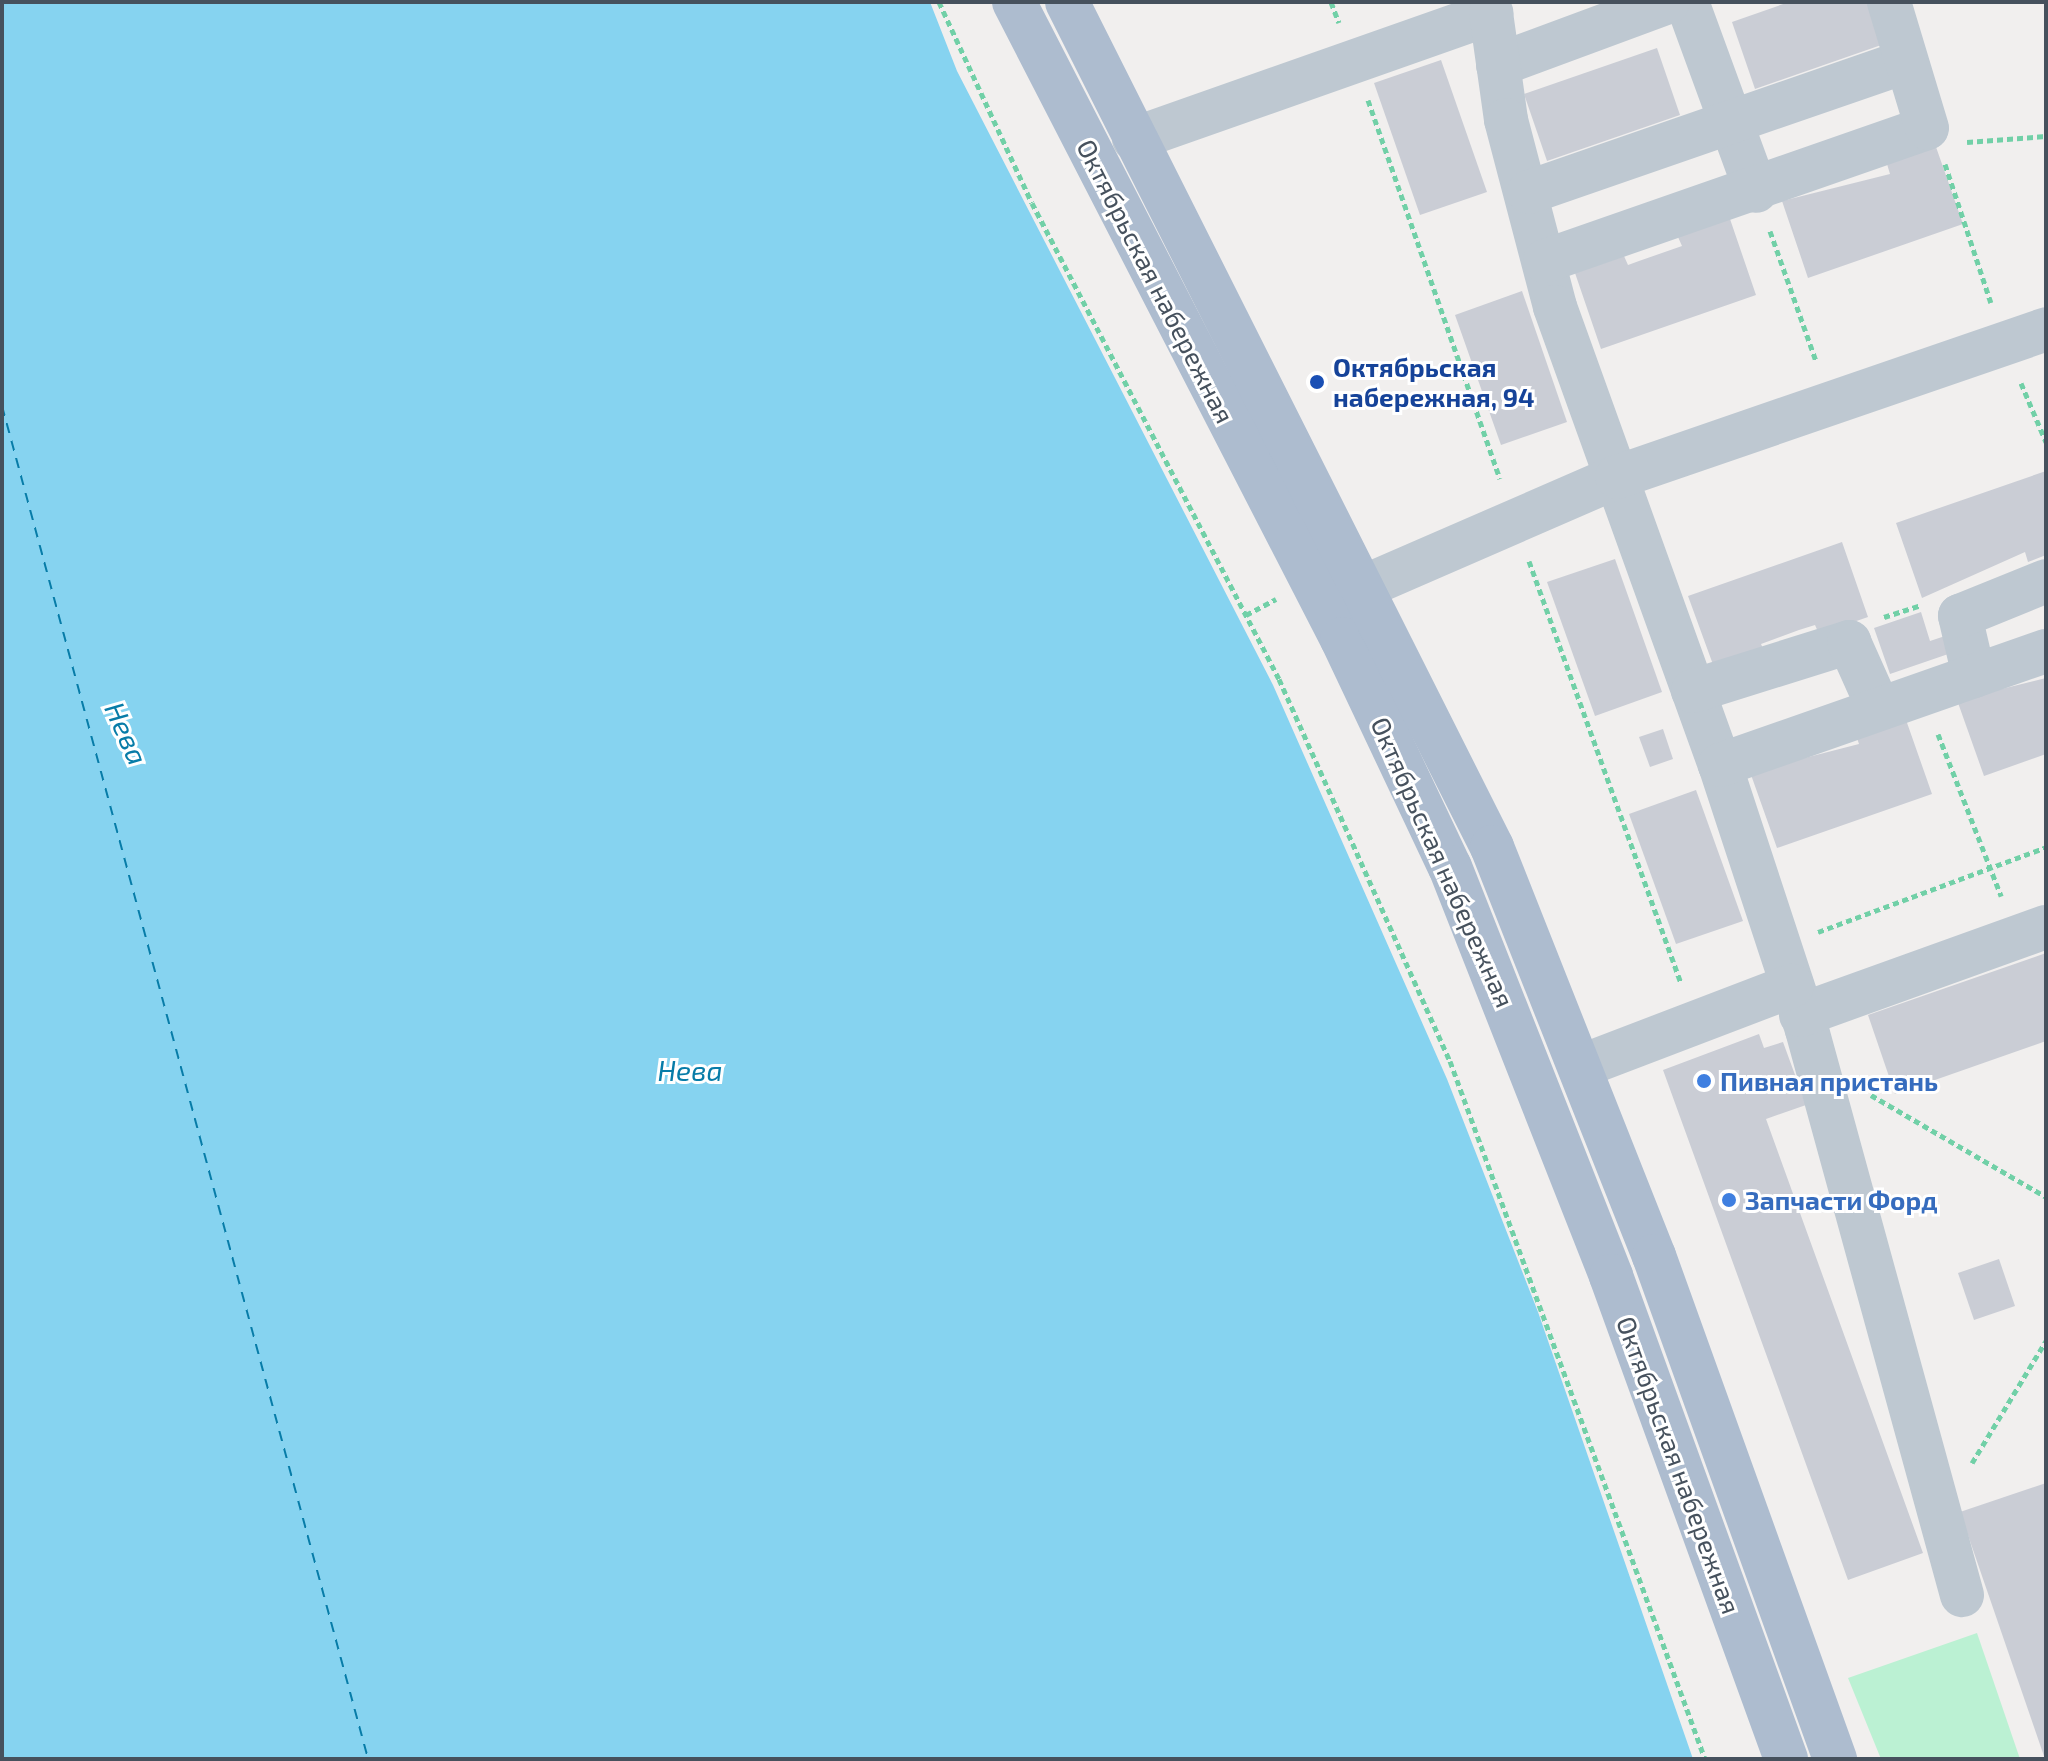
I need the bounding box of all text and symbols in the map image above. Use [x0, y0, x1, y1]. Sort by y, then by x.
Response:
street label: Октябрьская набережная [1071, 134, 1241, 428]
place label: Октябрьская набережная, 94 [1333, 351, 1535, 412]
marker: Октябрьская набережная, 94 [1308, 373, 1326, 391]
water label: Нева [98, 696, 156, 770]
street label: Октябрьская набережная [1365, 712, 1521, 1012]
water label: Нева [657, 1053, 723, 1087]
place label: Пивная пристань [1720, 1065, 1938, 1097]
marker: Пивная пристань [1695, 1072, 1713, 1090]
place label: Запчасти Форд [1745, 1184, 1938, 1216]
marker: Запчасти Форд [1720, 1191, 1738, 1209]
street label: Октябрьская набережная [1611, 1312, 1747, 1618]

